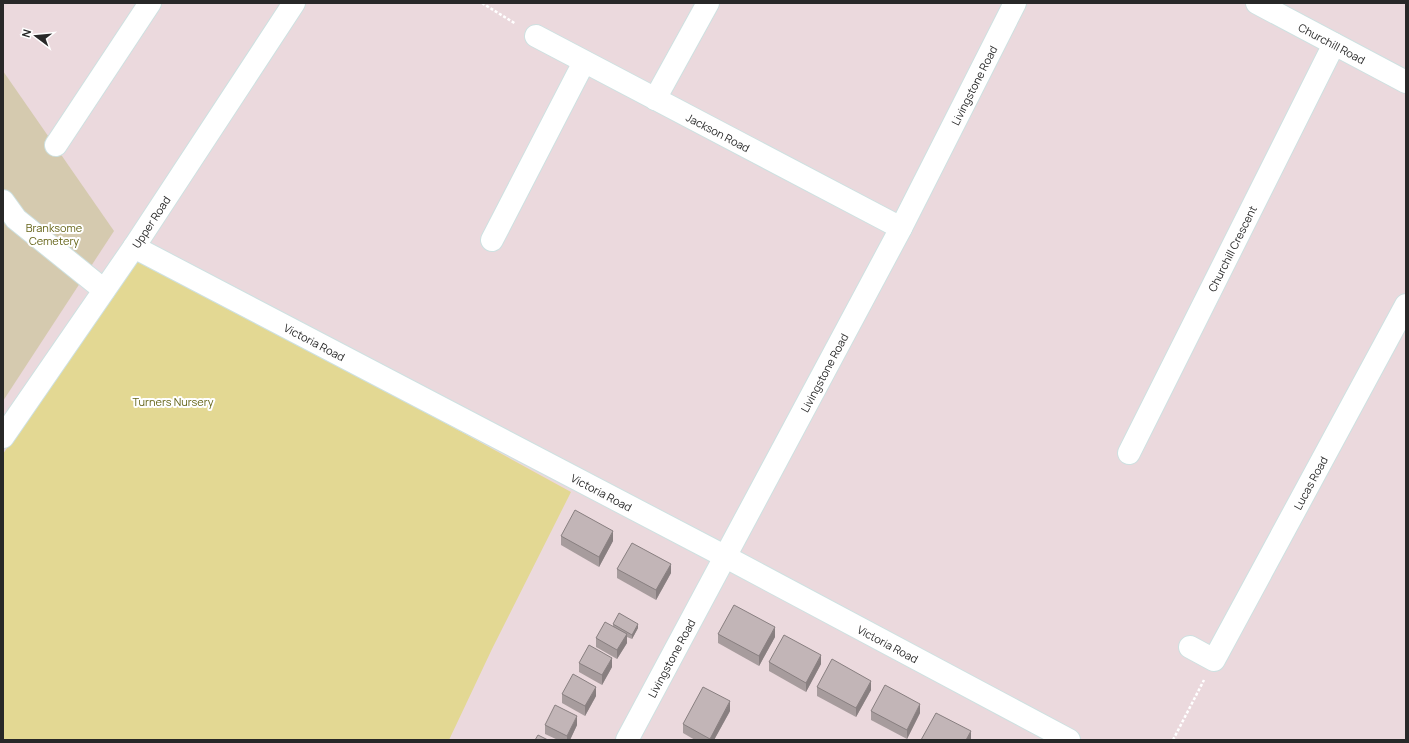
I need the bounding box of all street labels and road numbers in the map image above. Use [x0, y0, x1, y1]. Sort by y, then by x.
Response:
street label: Churchill Road [1296, 19, 1368, 67]
street label: Livingstone Road [947, 43, 1000, 127]
street label: Jackson Road [684, 109, 753, 155]
street label: Upper Road [128, 193, 173, 251]
street label: Churchill Crescent [1204, 203, 1259, 294]
street label: Victoria Road [282, 320, 348, 364]
street label: Livingstone Road [797, 330, 851, 414]
street label: Lucas Road [1289, 453, 1330, 512]
street label: Victoria Road [569, 470, 635, 514]
street label: Livingstone Road [644, 616, 698, 700]
street label: Victoria Road [855, 621, 921, 666]

